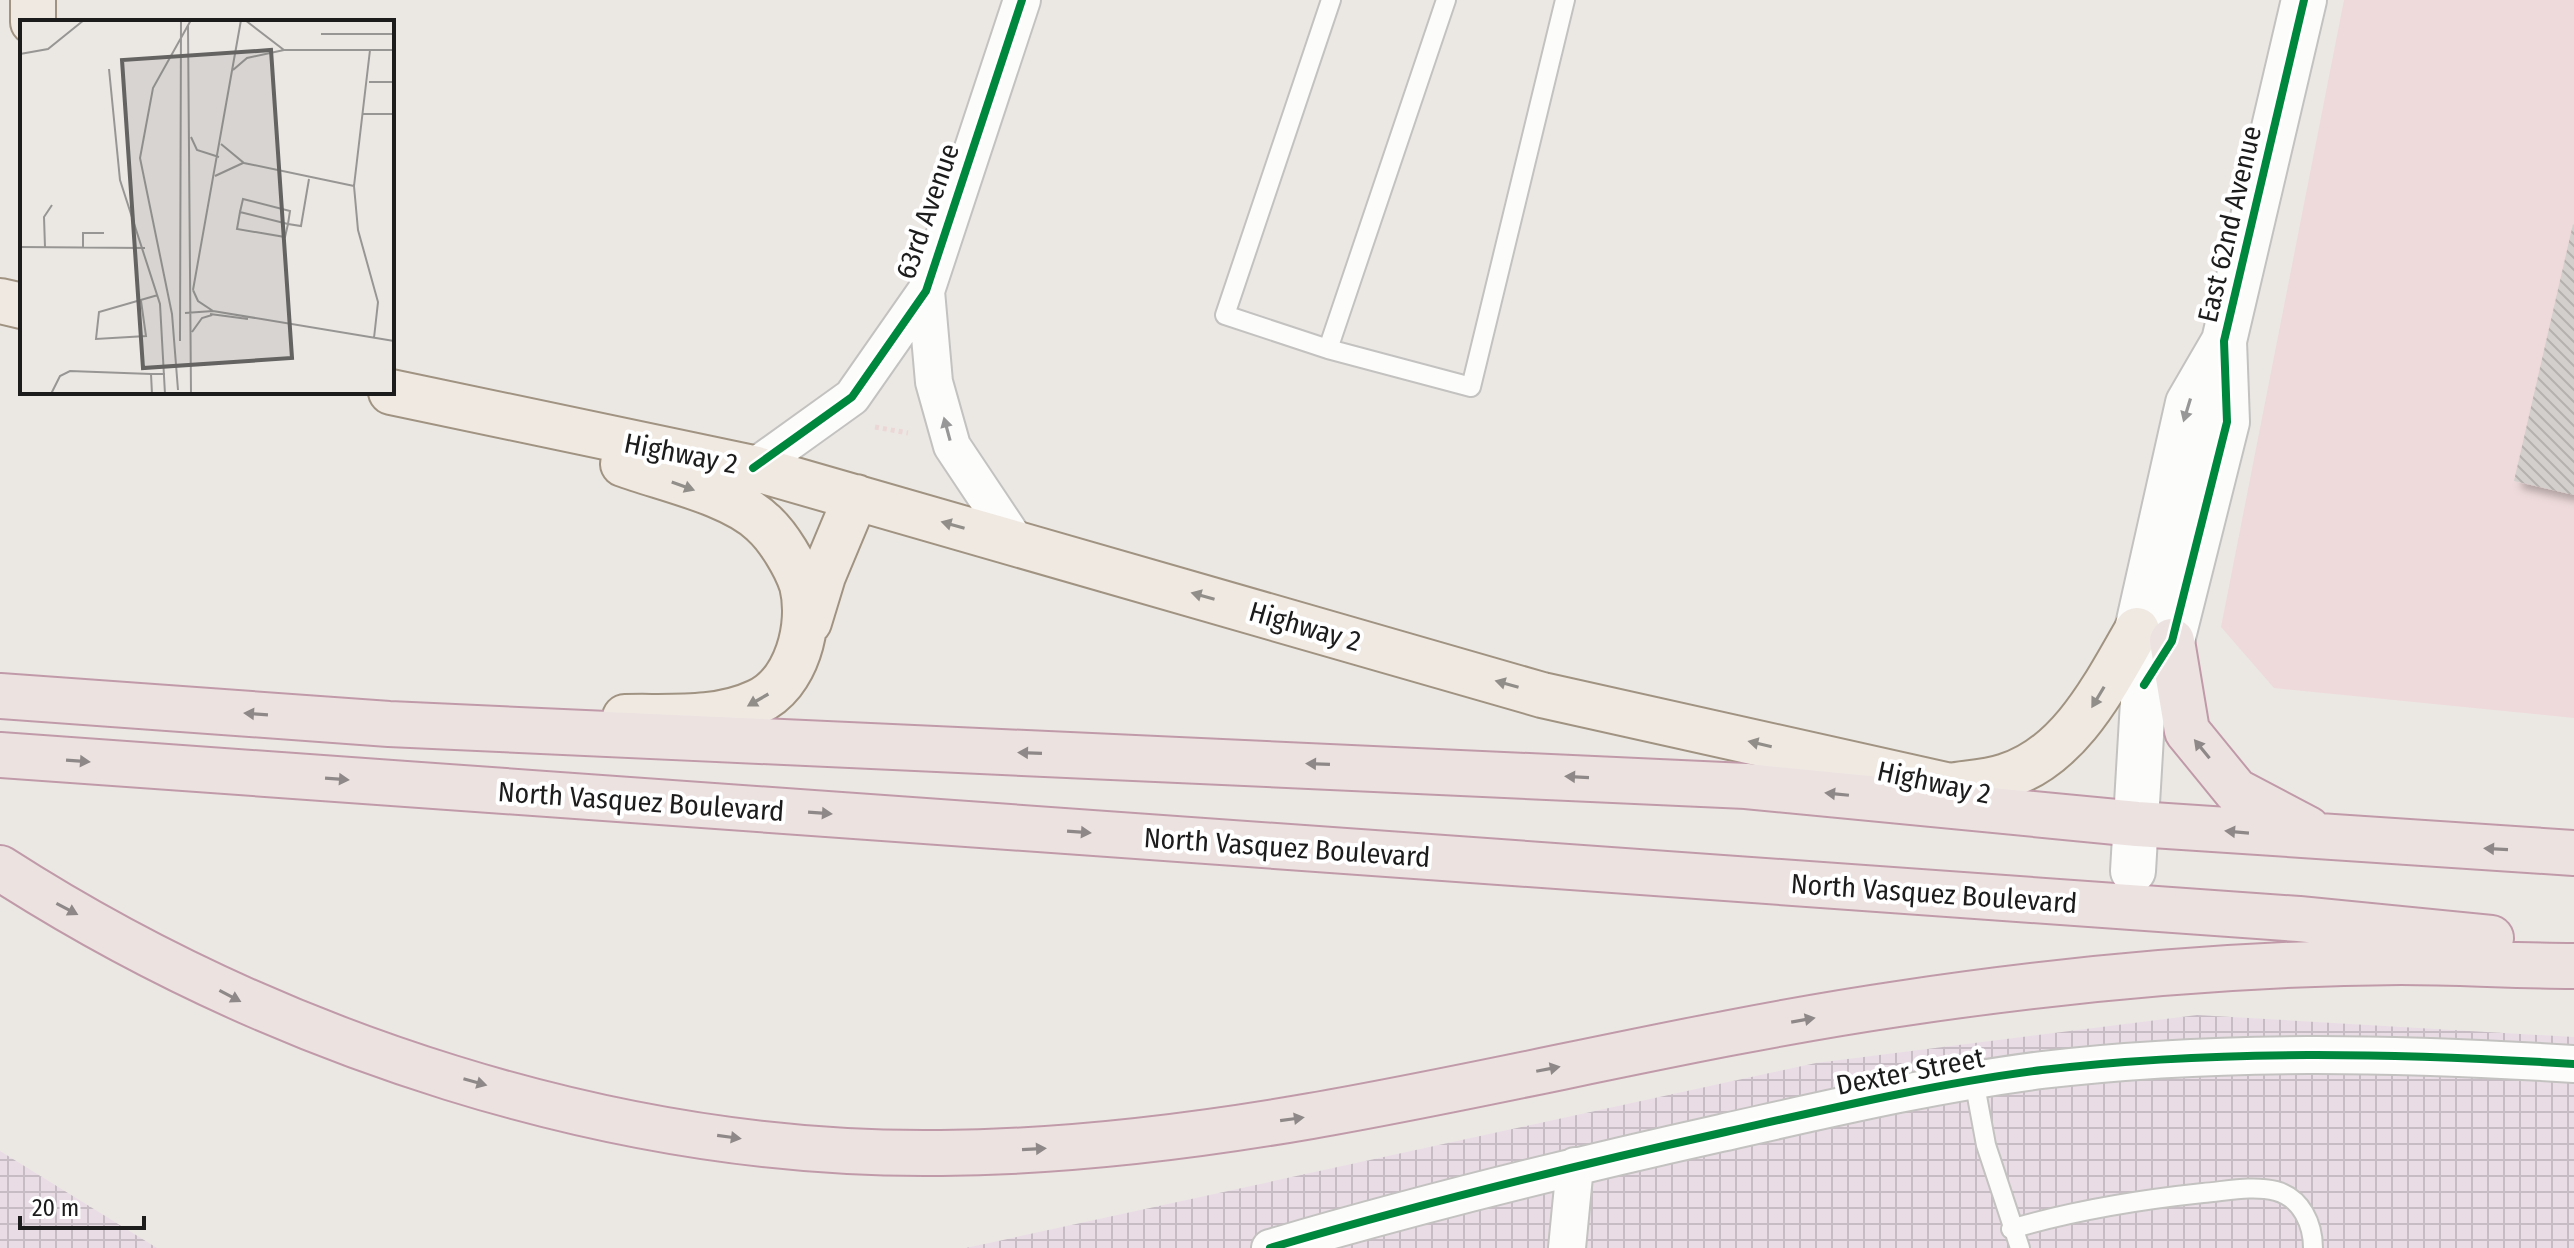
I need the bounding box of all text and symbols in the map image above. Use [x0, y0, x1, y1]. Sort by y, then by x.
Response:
inset map [20, 20, 394, 394]
street label: East 62nd Avenue [2191, 123, 2268, 325]
street label: 63rd Avenue [889, 139, 966, 283]
one-way arrow [2180, 398, 2193, 422]
one-way arrow [940, 416, 952, 441]
street label: Highway 2 [621, 426, 740, 481]
one-way arrow [671, 480, 695, 492]
one-way arrow [941, 518, 966, 530]
one-way arrow [1191, 590, 1216, 602]
street label: Highway 2 [1245, 595, 1365, 658]
one-way arrow [1494, 677, 1518, 690]
one-way arrow [2091, 686, 2105, 708]
one-way arrow [747, 693, 769, 707]
one-way arrow [243, 707, 268, 720]
one-way arrow [1747, 737, 1772, 750]
one-way arrow [2194, 739, 2210, 759]
one-way arrow [1017, 746, 1042, 759]
street label: Highway 2 [1874, 754, 1993, 811]
one-way arrow [66, 755, 91, 768]
one-way arrow [1305, 757, 1330, 770]
one-way arrow [1564, 770, 1589, 783]
one-way arrow [325, 773, 350, 786]
street label: North Vasquez Boulevard [497, 775, 785, 828]
one-way arrow [1824, 788, 1849, 801]
one-way arrow [808, 807, 833, 820]
street label: North Vasquez Boulevard [1143, 821, 1431, 874]
one-way arrow [2224, 825, 2249, 838]
one-way arrow [1067, 826, 1092, 839]
one-way arrow [2483, 842, 2508, 855]
street label: North Vasquez Boulevard [1790, 867, 2078, 920]
one-way arrow [55, 902, 78, 916]
one-way arrow [219, 989, 242, 1002]
one-way arrow [1791, 1014, 1816, 1026]
street label: Dexter Street [1833, 1041, 1988, 1102]
one-way arrow [1535, 1063, 1560, 1075]
one-way arrow [462, 1077, 487, 1089]
one-way arrow [1280, 1112, 1305, 1125]
one-way arrow [716, 1131, 741, 1144]
one-way arrow [1022, 1142, 1047, 1155]
scale bar [20, 1180, 144, 1230]
text: 20 m [32, 1194, 79, 1222]

